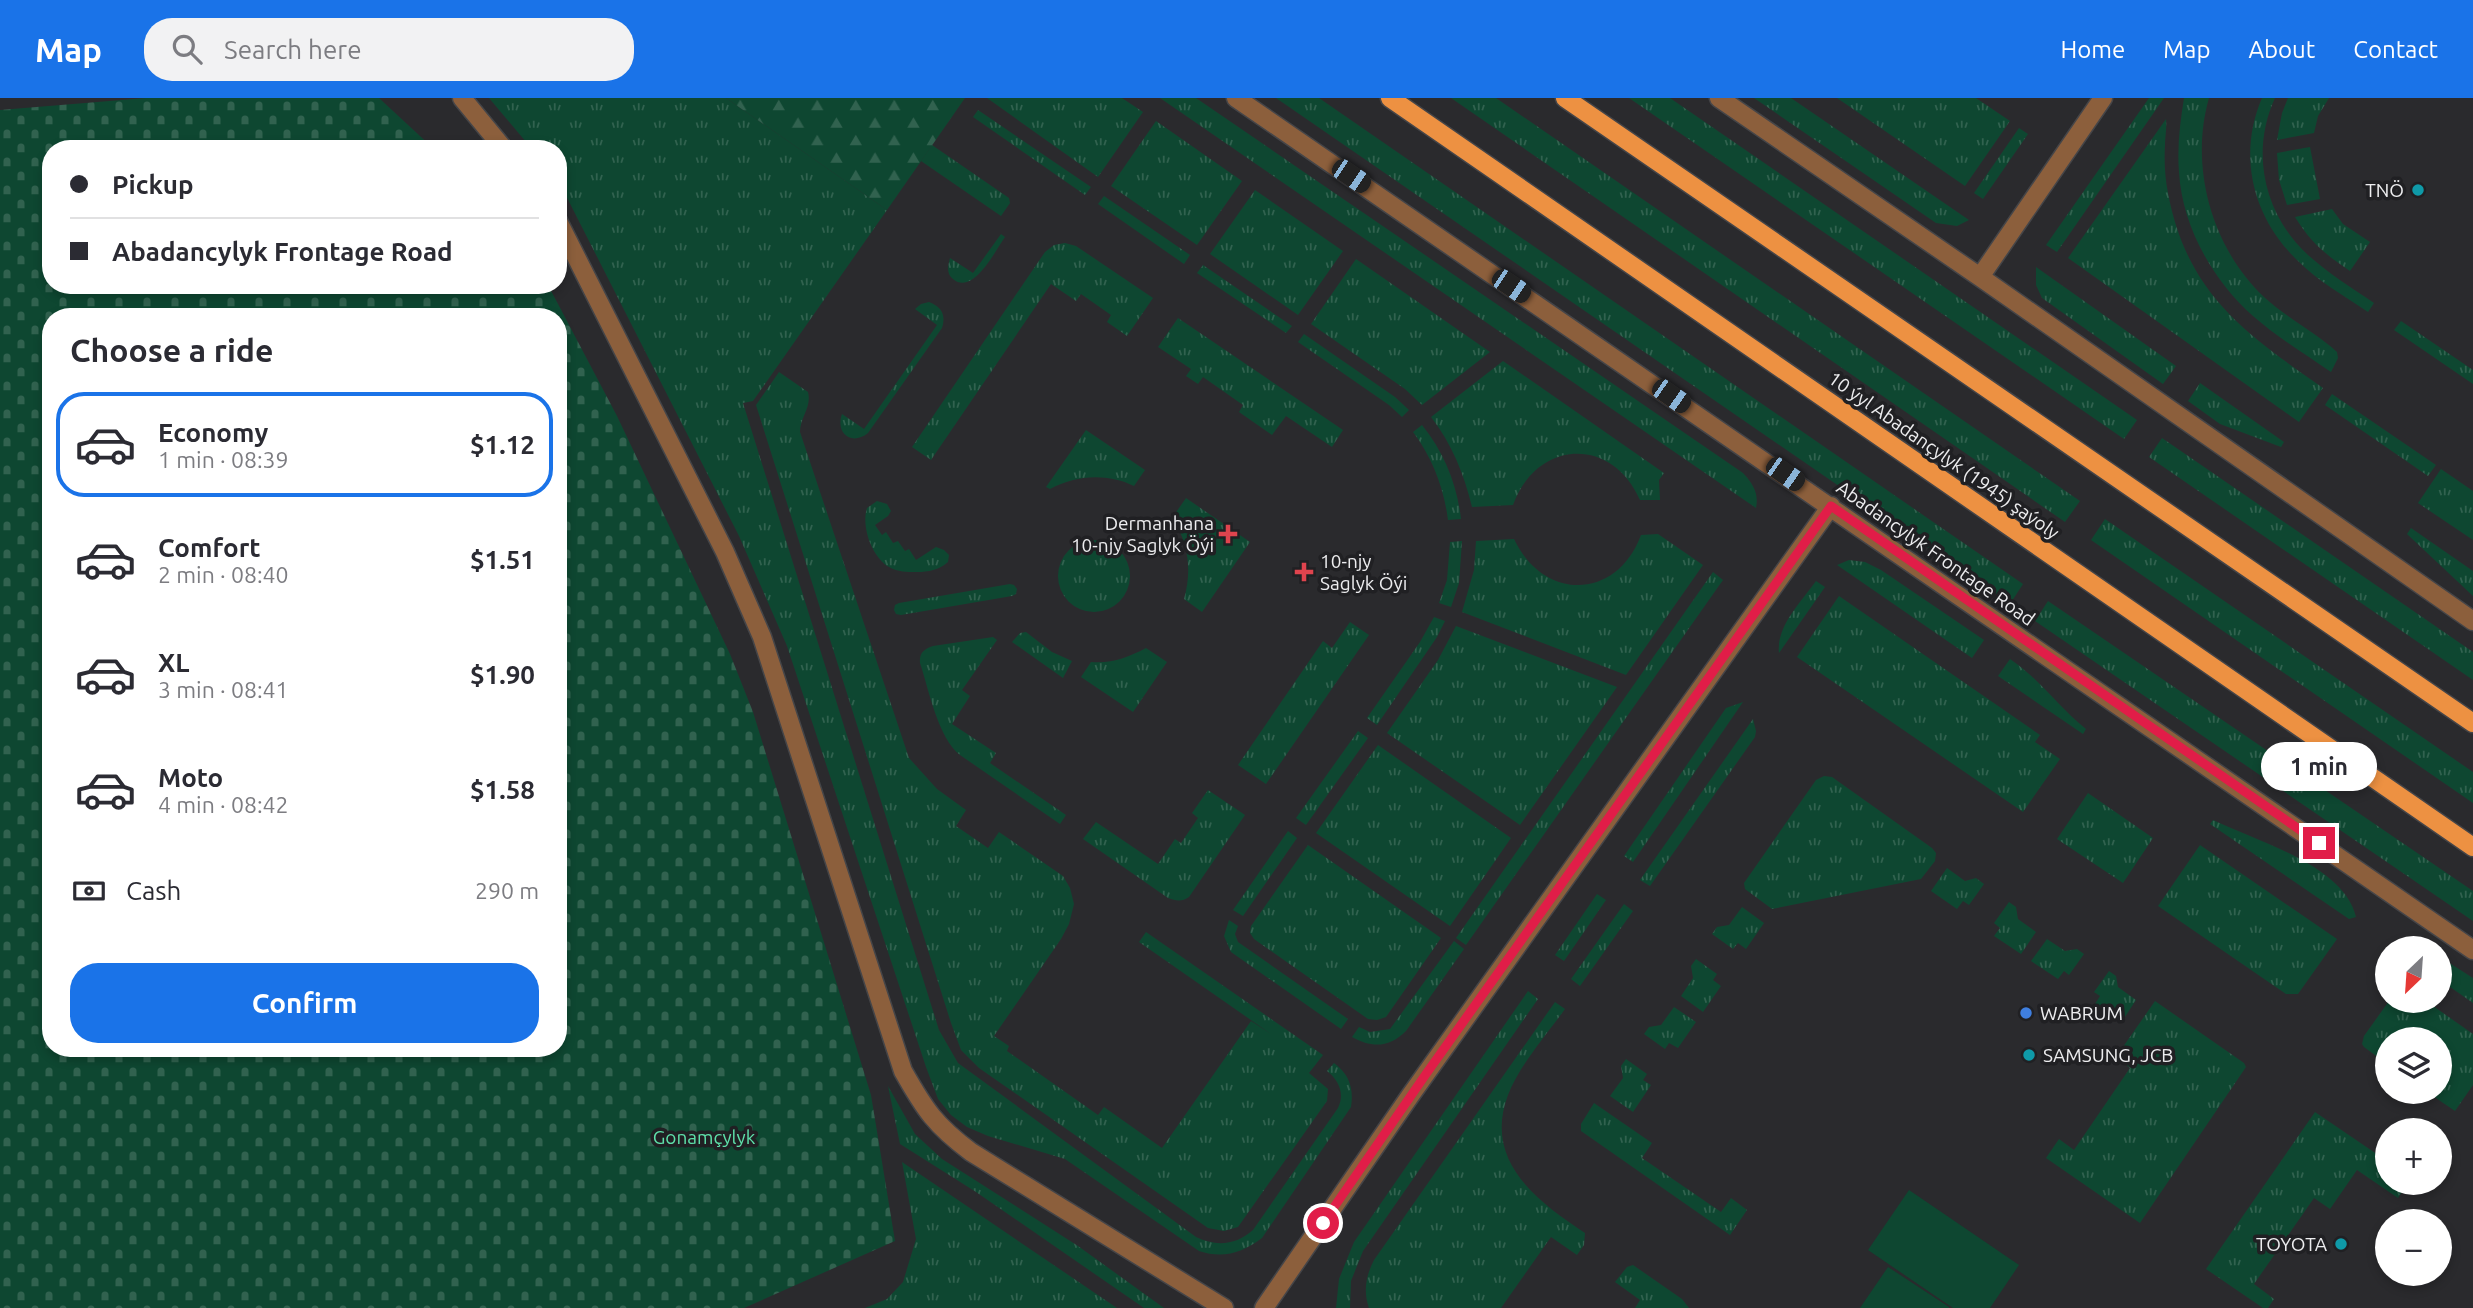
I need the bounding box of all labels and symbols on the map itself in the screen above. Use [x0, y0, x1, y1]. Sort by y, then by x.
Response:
car [1328, 156, 1375, 196]
place label: TNÖ [2365, 179, 2404, 201]
marker: TNÖ [2410, 182, 2426, 198]
car [1488, 266, 1535, 306]
street label: 10 ýyl Abadançylyk (1945) şaýoly [1824, 367, 2064, 543]
car [1648, 375, 1695, 417]
car [1762, 453, 1809, 495]
street label: Abadancylyk Frontage Road [1833, 476, 2039, 630]
place label: Dermanhana 10-njy Saglyk Öýi [1071, 512, 1214, 556]
marker: Dermanhana 10-njy Saglyk Öýi [1220, 526, 1236, 542]
place label: 10-njy Saglyk Öýi [1320, 550, 1407, 594]
marker: 10-njy Saglyk Öýi [1294, 562, 1314, 582]
callout: 1 min [2261, 742, 2377, 790]
route end [2303, 827, 2335, 859]
north arrow [2375, 936, 2452, 1013]
place label: WABRUM [2040, 1002, 2123, 1024]
marker: WABRUM [2018, 1005, 2034, 1021]
place label: SAMSUNG, JCB [2043, 1044, 2173, 1066]
marker: SAMSUNG, JCB [2021, 1047, 2037, 1063]
park label: Gonamçylyk [653, 1126, 756, 1148]
route start [1307, 1207, 1339, 1239]
place label: TOYOTA [2256, 1233, 2328, 1255]
marker: TOYOTA [2333, 1236, 2349, 1252]

